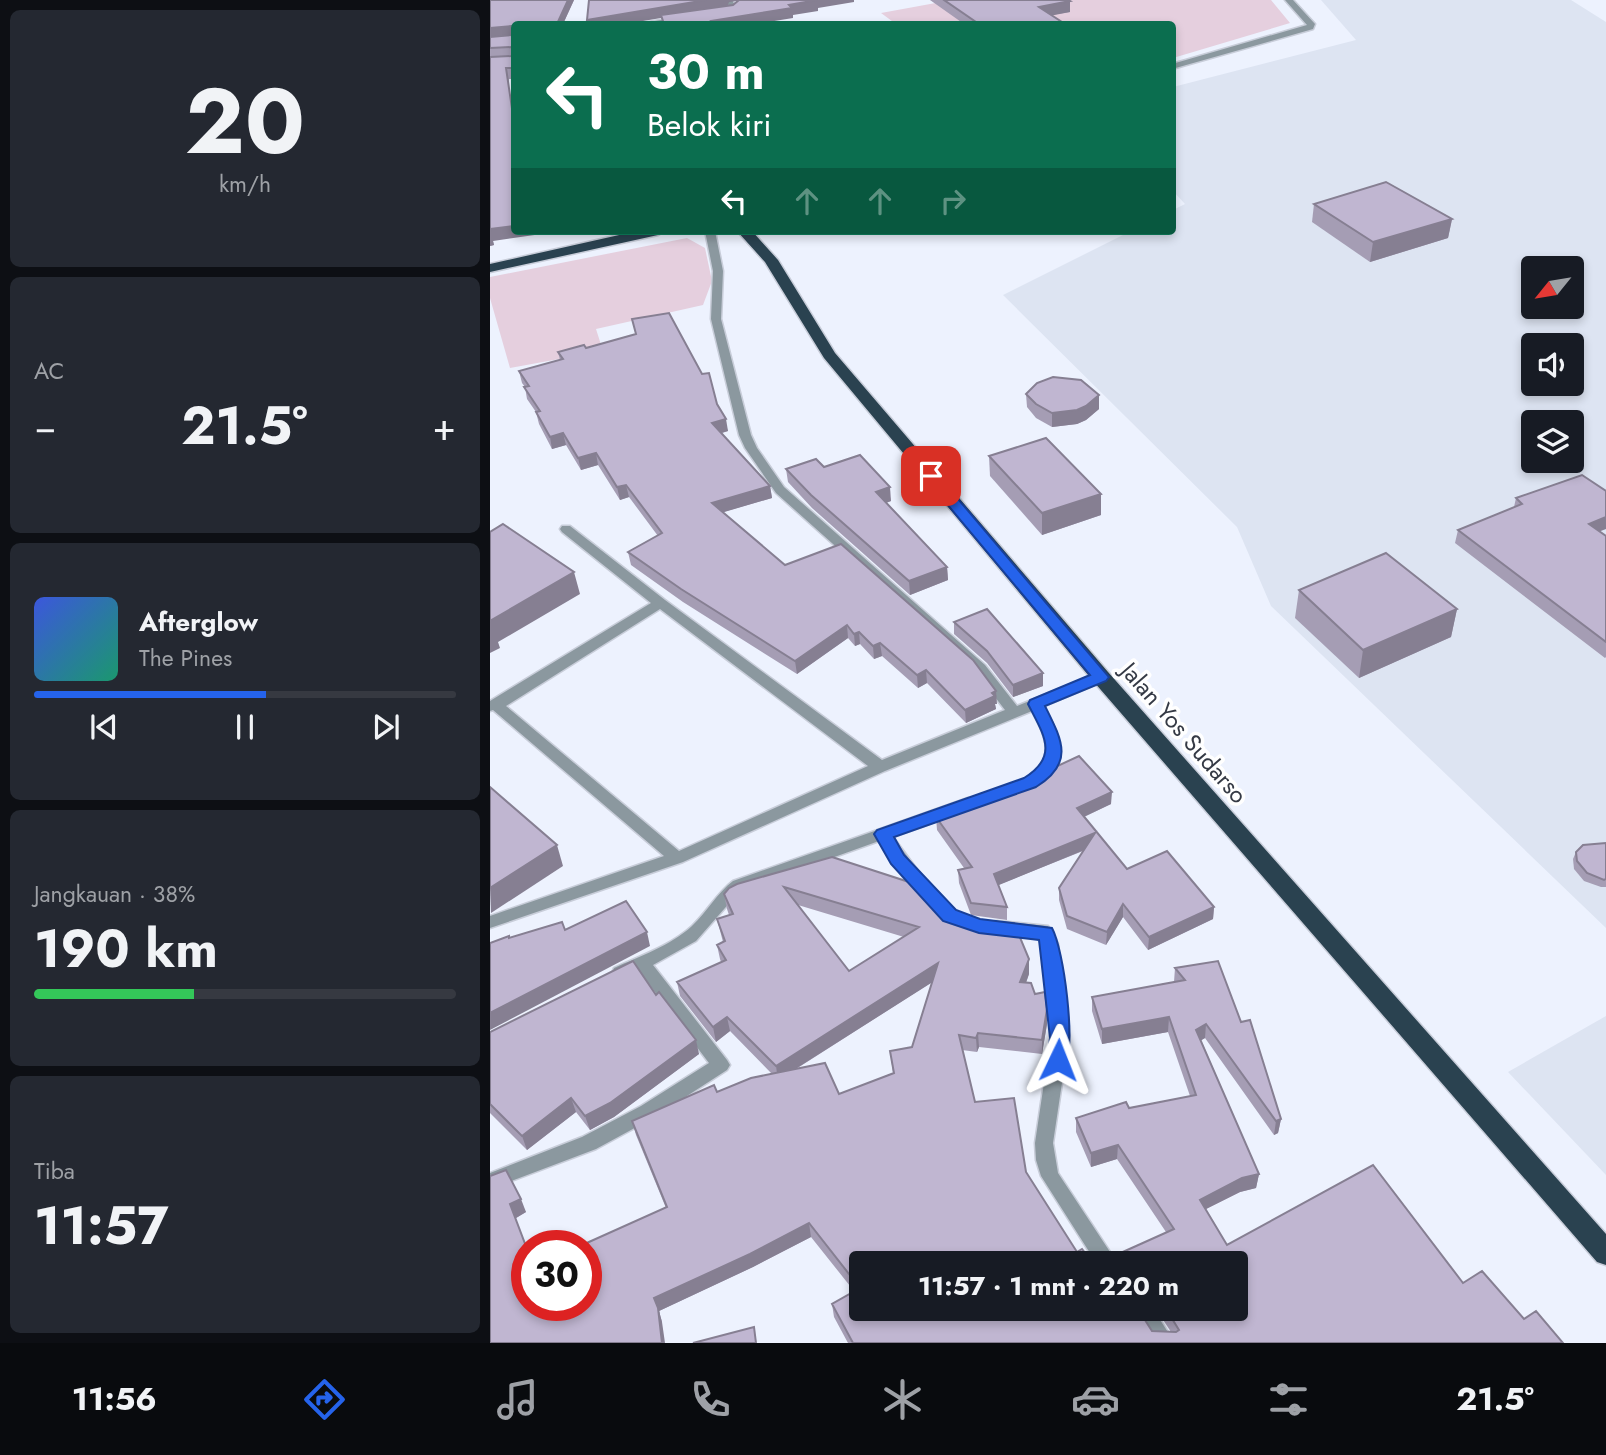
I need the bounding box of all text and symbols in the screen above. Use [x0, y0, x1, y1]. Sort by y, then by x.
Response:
text: 30 m [647, 37, 765, 107]
icon: left [532, 49, 623, 140]
text: 20 [185, 56, 305, 187]
text: Belok kiri [647, 102, 772, 148]
text: km/h [219, 167, 271, 201]
icon: left [715, 182, 753, 220]
icon: ahead [788, 182, 826, 220]
icon: ahead [861, 182, 899, 220]
icon: right [934, 182, 972, 220]
north arrow [1521, 256, 1584, 318]
map controls [1521, 256, 1584, 473]
button: sound [1521, 333, 1584, 396]
text: AC [34, 354, 64, 388]
text: 21.5° [181, 388, 308, 464]
text: − [34, 399, 56, 454]
text: + [433, 399, 456, 454]
button: layers [1521, 410, 1584, 473]
pin [901, 446, 961, 506]
icon: arrive [912, 457, 950, 495]
text: Afterglow [139, 603, 258, 641]
text: The Pines [139, 641, 232, 675]
street label: Jalan Yos Sudarso [1111, 652, 1256, 811]
icon: previous [85, 708, 123, 746]
icon: pause [226, 708, 264, 746]
icon: next [367, 708, 405, 746]
text: Jangkauan · 38% [34, 877, 195, 911]
text: 190 km [34, 911, 218, 987]
position arrow [1021, 1023, 1095, 1097]
text: Tiba [34, 1154, 75, 1188]
text: 11:57 [34, 1188, 169, 1264]
speed limit sign: 30 [511, 1230, 602, 1321]
text: 11:57 · 1 mnt · 220 m [918, 1267, 1179, 1305]
icon: directions [300, 1375, 349, 1424]
icon: music [493, 1375, 542, 1424]
icon: phone [686, 1375, 735, 1424]
icon: climate [878, 1375, 927, 1424]
icon: car [1071, 1375, 1120, 1424]
icon: filters [1264, 1375, 1313, 1424]
text: 11:56 [72, 1376, 157, 1422]
text: 21.5° [1456, 1376, 1534, 1422]

